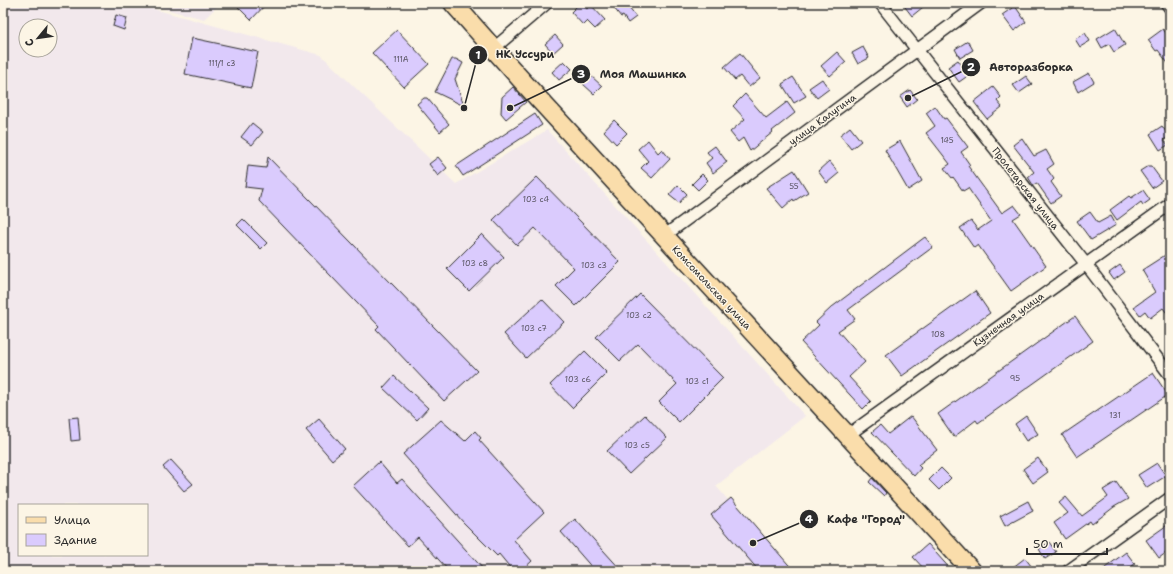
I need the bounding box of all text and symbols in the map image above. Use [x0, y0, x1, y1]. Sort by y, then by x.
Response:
north arrow [18, 18, 58, 58]
text: С [21, 36, 38, 49]
callout: НК Уссури [468, 43, 562, 66]
text: 1 [475, 47, 481, 63]
text: НК Уссури [496, 47, 555, 62]
house number: 111А [393, 54, 409, 65]
callout: Авторазборка [961, 55, 1081, 78]
house number: 111/1 с3 [208, 58, 236, 69]
text: 2 [967, 59, 976, 75]
text: Авторазборка [989, 60, 1073, 75]
callout: Моя Машинка [571, 63, 694, 86]
text: 3 [577, 66, 585, 82]
text: Моя Машинка [600, 67, 687, 82]
street label: улица Калугина [786, 90, 859, 148]
house number: 145 [940, 135, 954, 146]
street label: Пролетарская улица [989, 144, 1062, 233]
house number: 55 [789, 181, 799, 192]
house number: 103 с4 [523, 194, 550, 205]
street label: Комсомольская улица [669, 243, 755, 333]
house number: 103 с8 [462, 258, 488, 269]
house number: 103 с3 [581, 260, 607, 271]
street label: Кузнечная улица [970, 289, 1047, 349]
house number: 103 с2 [626, 310, 652, 321]
house number: 103 с7 [521, 323, 547, 334]
house number: 108 [931, 329, 945, 340]
house number: 95 [1010, 373, 1020, 384]
house number: 103 с6 [565, 374, 592, 385]
house number: 103 с1 [685, 376, 709, 387]
house number: 131 [1109, 410, 1121, 421]
house number: 103 с5 [624, 440, 650, 451]
legend [18, 504, 148, 556]
callout: Кафе "Город" [799, 507, 913, 530]
text: 4 [805, 511, 814, 527]
text: Улица [54, 512, 91, 528]
text: Кафе "Город" [827, 512, 905, 527]
scale bar [1027, 530, 1107, 556]
text: Здание [54, 532, 98, 548]
text: 50 m [1033, 536, 1063, 552]

